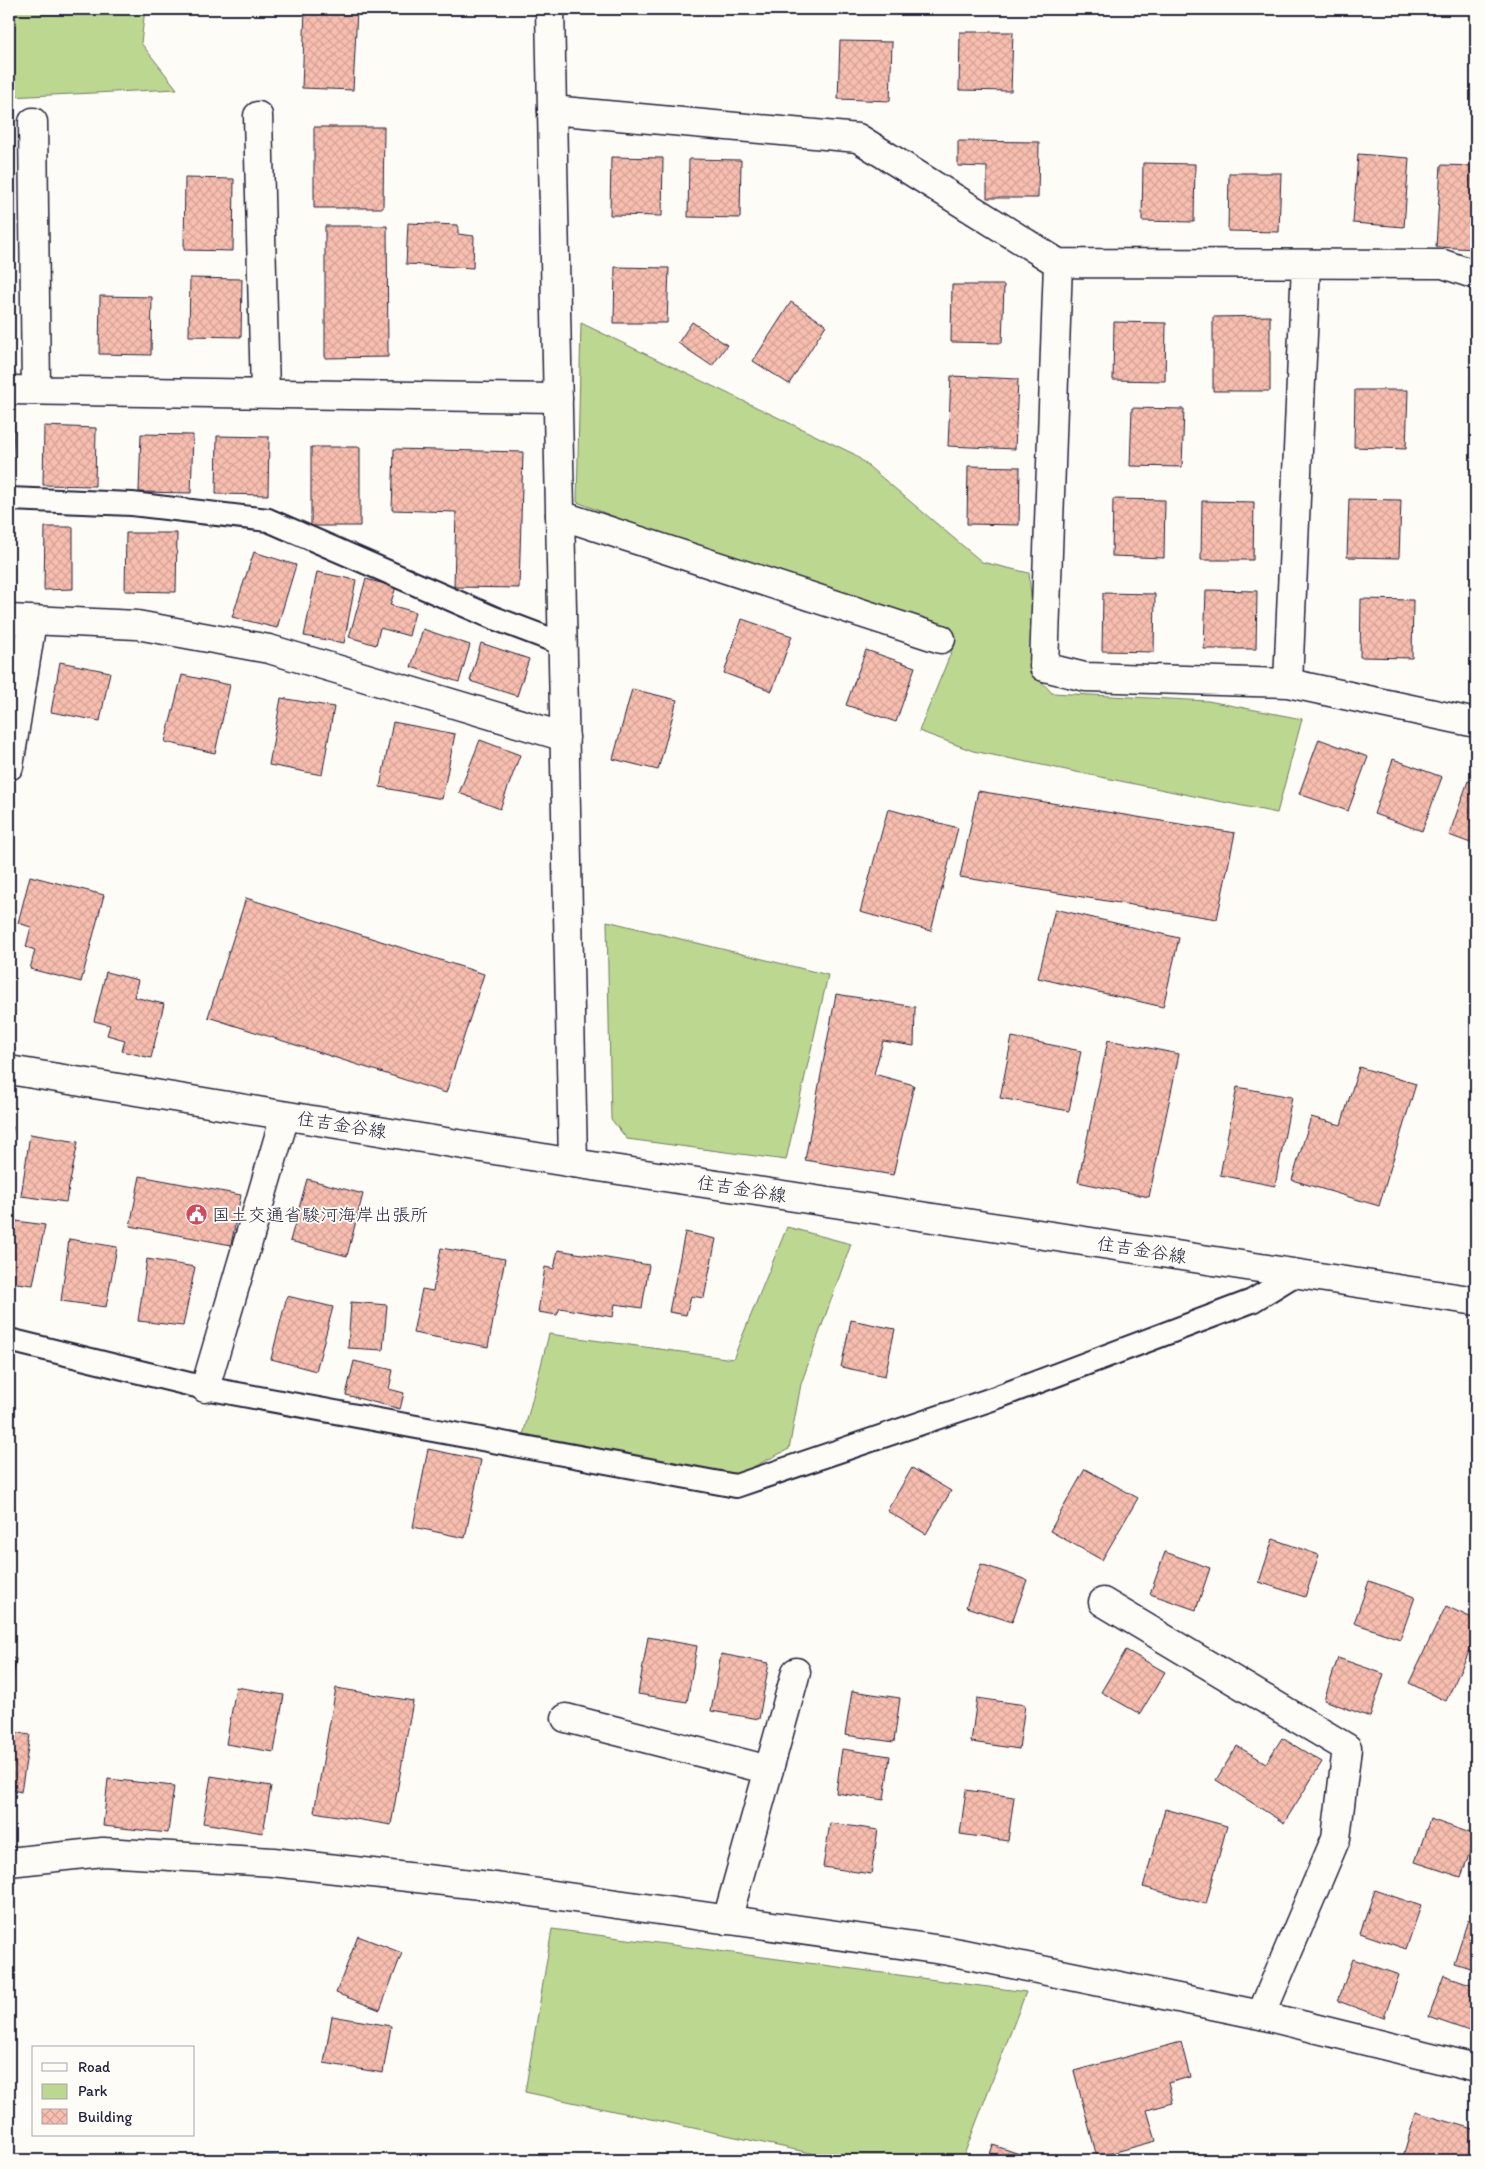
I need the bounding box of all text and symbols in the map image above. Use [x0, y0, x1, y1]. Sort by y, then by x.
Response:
street label: 住吉金谷線 [296, 1107, 388, 1143]
street label: 住吉金谷線 [696, 1171, 788, 1207]
public building icon: 国土交通省駿河海岸出張所 [184, 1203, 208, 1227]
place label: 国土交通省駿河海岸出張所 [212, 1204, 428, 1226]
street label: 住吉金谷線 [1096, 1232, 1188, 1268]
legend [32, 2046, 195, 2136]
text: Road [78, 2058, 111, 2076]
text: Park [78, 2082, 108, 2100]
text: Building [78, 2108, 132, 2126]

